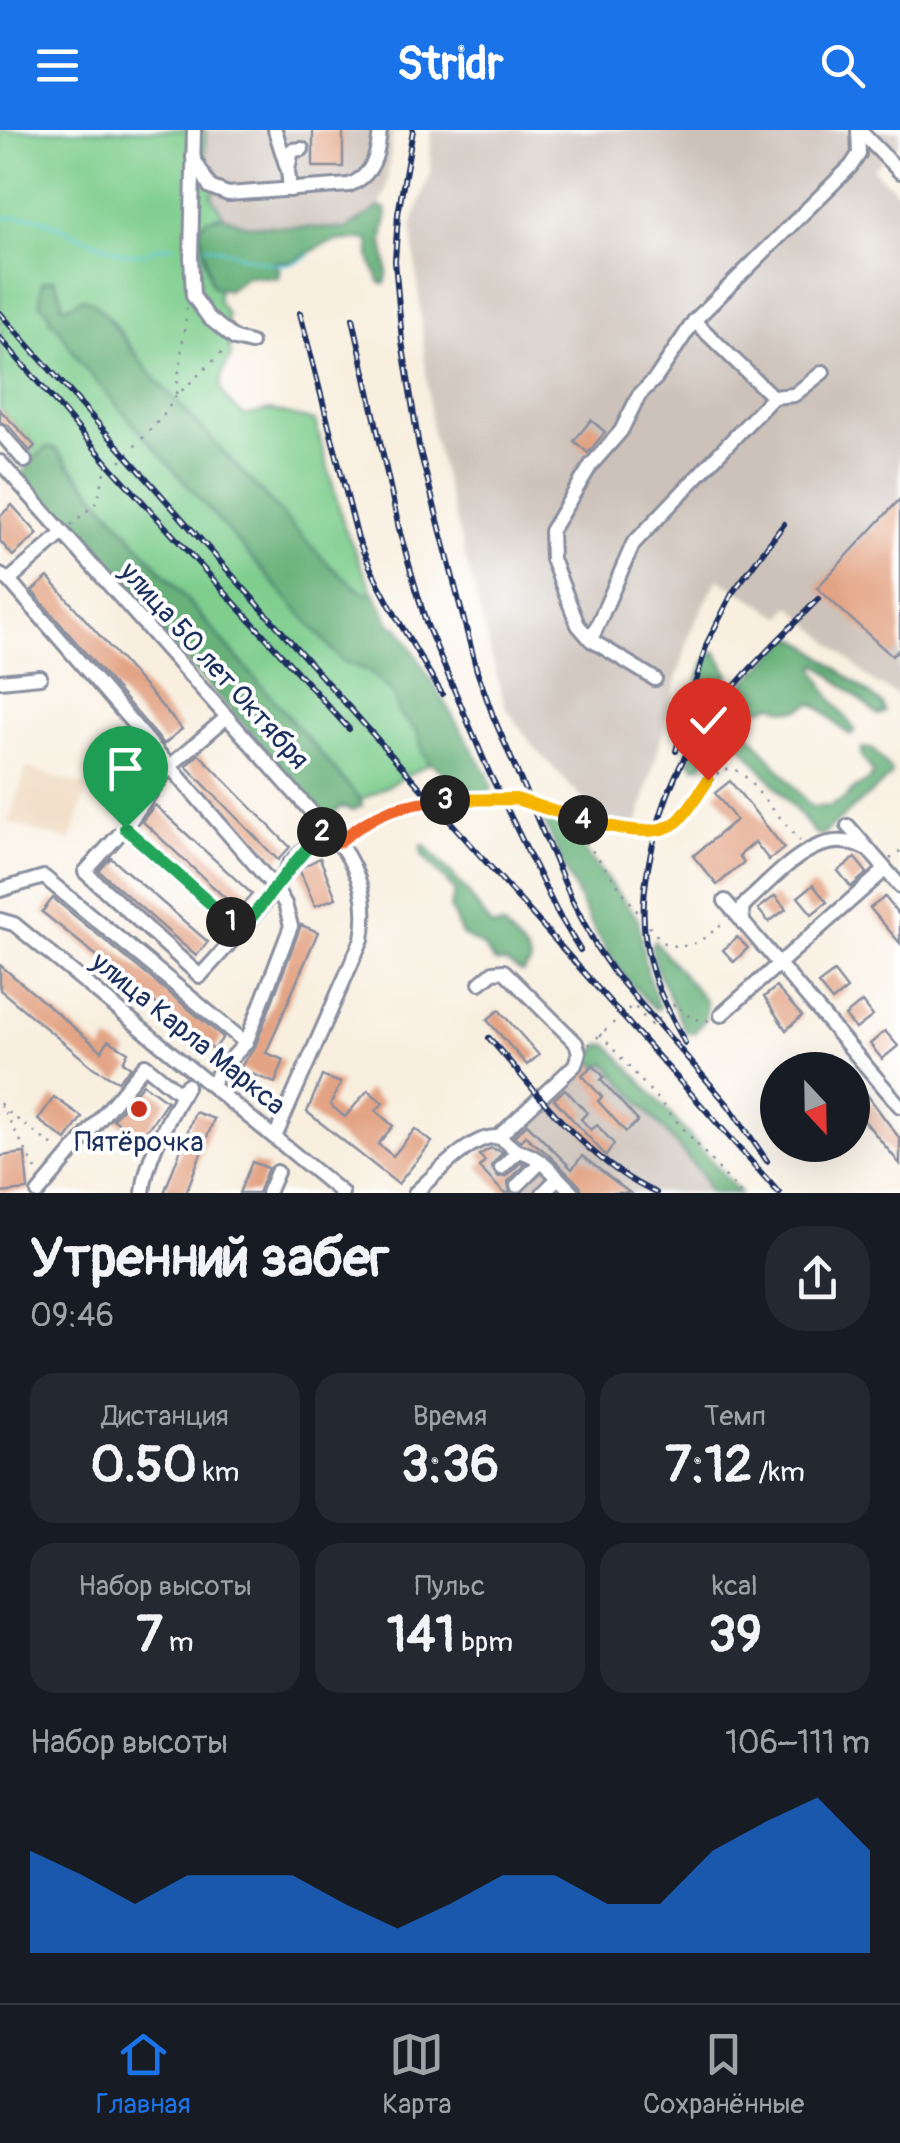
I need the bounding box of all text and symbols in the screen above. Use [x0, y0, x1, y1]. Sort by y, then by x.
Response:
text: Stridr [397, 37, 503, 93]
icon: menu [30, 38, 85, 93]
icon: search [815, 38, 870, 93]
street label: улица 50 лет Октября [111, 554, 316, 777]
pin [666, 678, 751, 781]
icon: check [681, 693, 736, 748]
pin [83, 726, 168, 829]
icon: arrive [98, 741, 153, 796]
pin: 3 [420, 775, 470, 825]
text: 3 [437, 782, 453, 817]
pin: 4 [558, 795, 608, 845]
text: 4 [575, 802, 591, 837]
pin: 2 [297, 807, 347, 857]
text: 2 [314, 814, 330, 849]
pin: 1 [206, 897, 256, 947]
text: 1 [226, 904, 236, 939]
street label: улица Карла Маркса [83, 944, 292, 1123]
north arrow [760, 1052, 870, 1162]
map controls [760, 1052, 870, 1162]
marker: Пятёрочка [128, 1098, 150, 1120]
place label: Пятёрочка [75, 1125, 203, 1160]
text: Утренний забег [30, 1224, 389, 1293]
button: share [765, 1226, 870, 1331]
text: 09:46 [30, 1296, 114, 1336]
text: Дистанция [101, 1399, 229, 1434]
text: Время [413, 1399, 487, 1434]
text: Темп [704, 1399, 766, 1434]
text: 0.50 [91, 1434, 197, 1497]
text: 3:36 [401, 1434, 499, 1497]
text: 7:12 [665, 1434, 752, 1497]
text: km [197, 1455, 239, 1490]
text: /km [752, 1455, 805, 1490]
text: Набор высоты [78, 1569, 252, 1604]
text: Пульс [415, 1569, 485, 1604]
text: kcal [712, 1569, 758, 1604]
text: 7 [136, 1604, 163, 1667]
text: 141 [387, 1604, 455, 1667]
text: 39 [708, 1604, 762, 1667]
text: m [163, 1625, 194, 1660]
text: bpm [455, 1625, 513, 1660]
text: Набор высоты [30, 1723, 228, 1763]
text: 106–111 m [725, 1723, 870, 1763]
tab: Главная [96, 2027, 191, 2122]
tab: Карта [382, 2027, 452, 2122]
tab: Сохранённые [643, 2027, 804, 2122]

